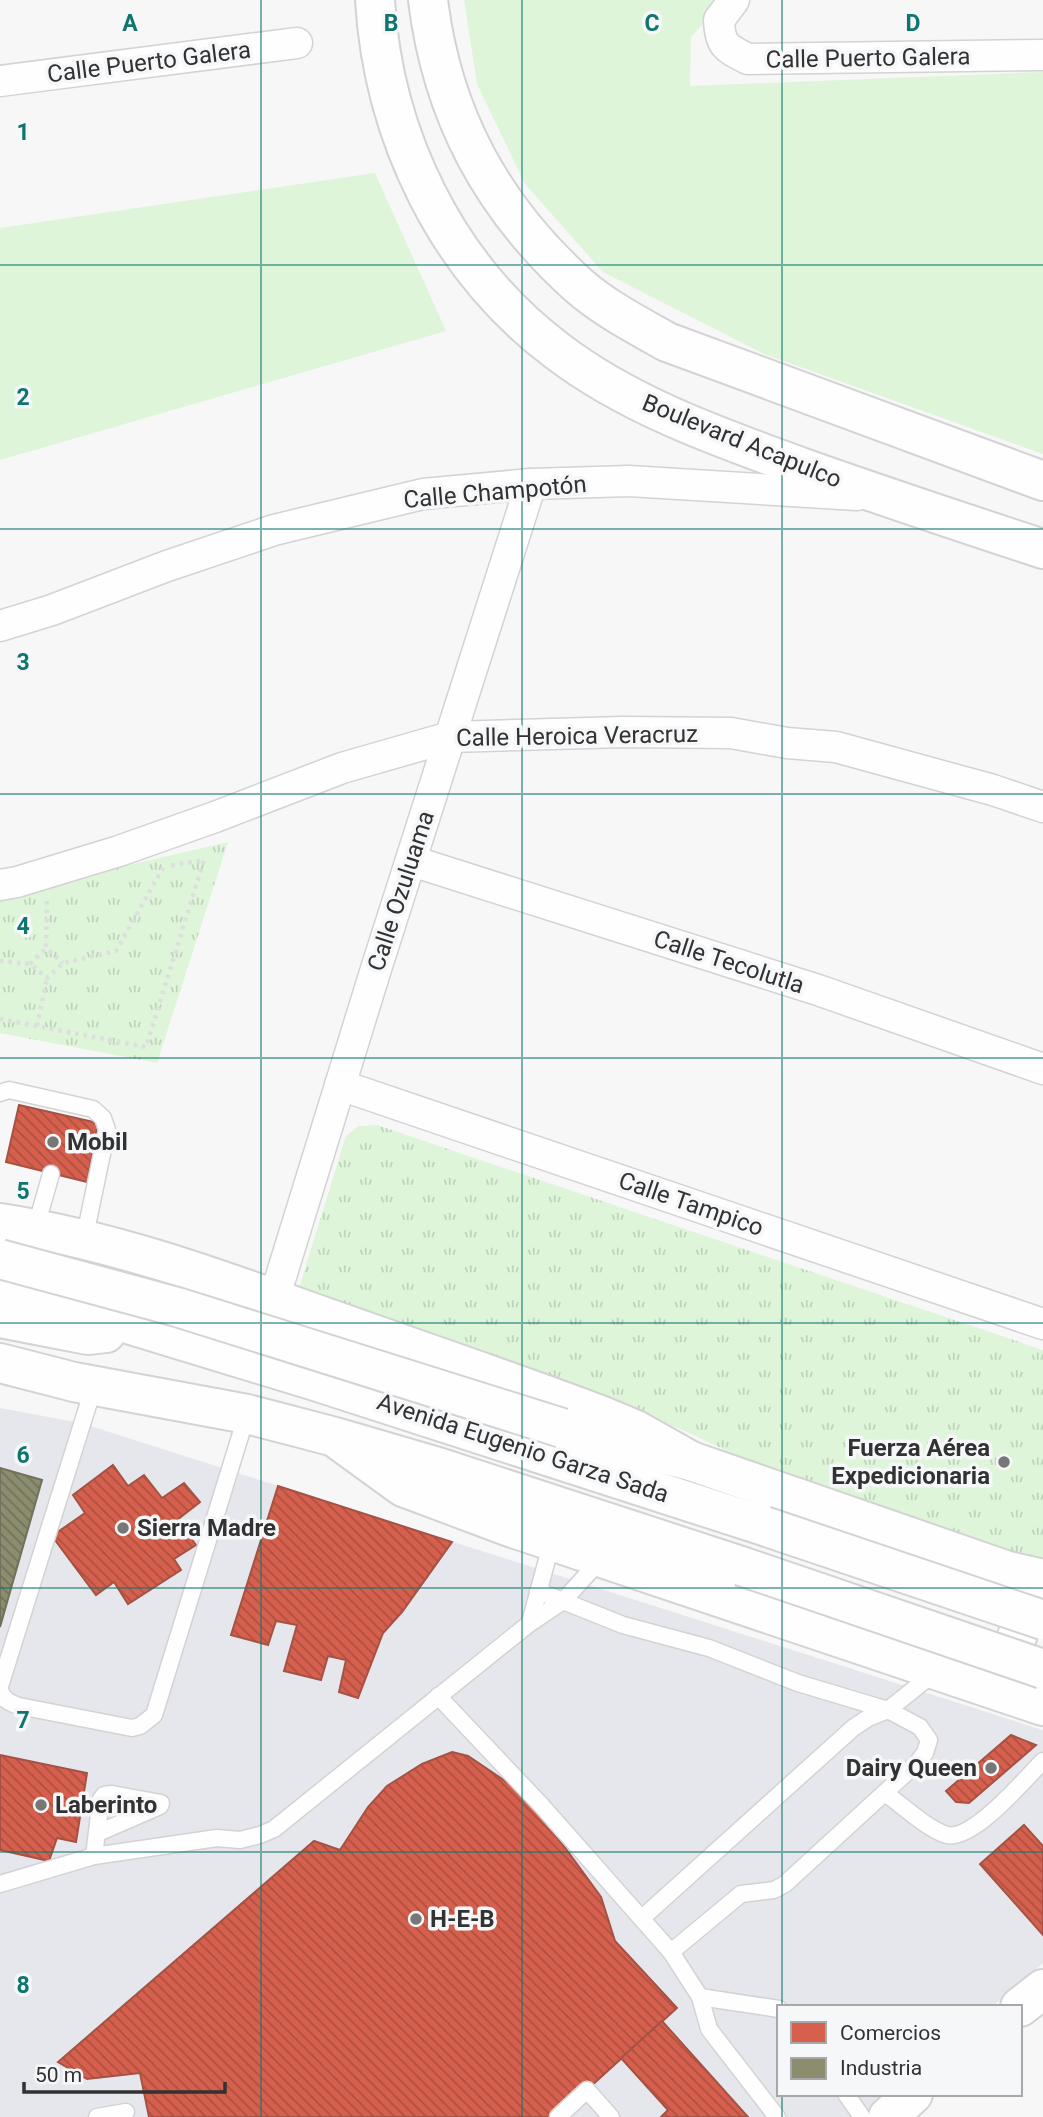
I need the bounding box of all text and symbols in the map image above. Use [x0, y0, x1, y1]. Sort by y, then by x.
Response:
text: A [122, 10, 138, 37]
text: B [384, 10, 398, 37]
text: C [644, 10, 660, 37]
text: D [906, 10, 920, 37]
street label: Calle Puerto Galera [46, 36, 252, 88]
street label: Calle Puerto Galera [765, 42, 971, 74]
text: 1 [16, 119, 30, 146]
text: 2 [16, 384, 30, 411]
street label: Boulevard Acapulco [638, 388, 846, 494]
street label: Calle Champotón [402, 470, 588, 514]
text: 3 [16, 649, 30, 676]
street label: Calle Heroica Veracruz [456, 720, 698, 752]
street label: Calle Ozuluama [362, 807, 440, 975]
text: 4 [16, 913, 30, 940]
street label: Calle Tecolutla [650, 925, 808, 999]
place label: Mobil [67, 1128, 128, 1156]
marker: Mobil [45, 1134, 61, 1150]
street label: Calle Tampico [615, 1166, 767, 1242]
text: 5 [16, 1178, 30, 1205]
street label: Avenida Eugenio Garza Sada [374, 1388, 672, 1508]
place label: Fuerza Aérea Expedicionaria [831, 1434, 990, 1490]
text: 6 [16, 1442, 30, 1469]
marker: Fuerza Aérea Expedicionaria [996, 1454, 1012, 1470]
place label: Sierra Madre [137, 1514, 276, 1542]
marker: Sierra Madre [115, 1520, 131, 1536]
text: 7 [16, 1707, 30, 1734]
place label: Dairy Queen [846, 1754, 977, 1782]
marker: Dairy Queen [983, 1760, 999, 1776]
place label: Laberinto [55, 1791, 157, 1819]
marker: Laberinto [33, 1797, 49, 1813]
place label: H-E-B [430, 1905, 495, 1933]
marker: H-E-B [408, 1911, 424, 1927]
text: 8 [16, 1972, 30, 1999]
legend [777, 2005, 1022, 2096]
text: Comercios [840, 2021, 941, 2045]
scale bar [24, 2050, 226, 2094]
text: Industria [840, 2056, 922, 2080]
text: 50 m [35, 2063, 82, 2087]

